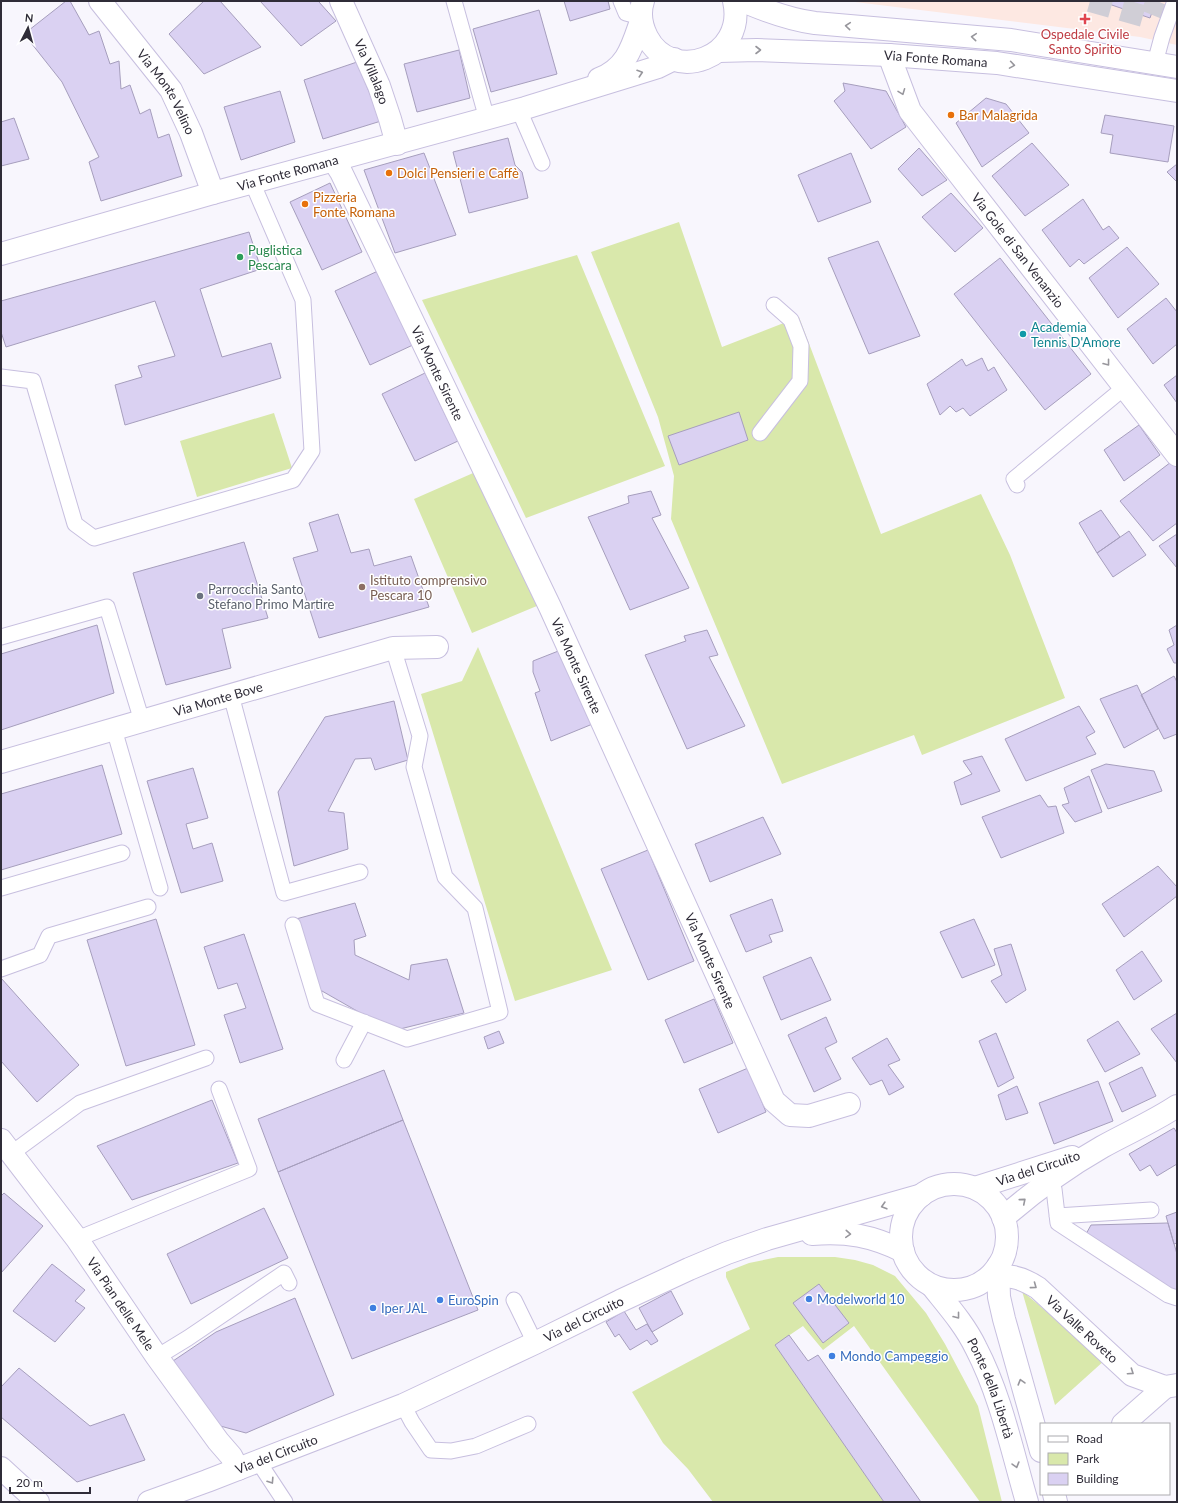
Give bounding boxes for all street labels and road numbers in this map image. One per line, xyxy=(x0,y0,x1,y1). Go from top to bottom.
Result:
street label: Via Villalago xyxy=(351,36,392,106)
street label: Via Monte Velino xyxy=(134,46,199,137)
street label: Via Fonte Romana xyxy=(884,47,988,70)
street label: Via Fonte Romana xyxy=(235,151,340,194)
street label: Via Gole di San Venanzio xyxy=(968,190,1068,311)
street label: Via Monte Sirente xyxy=(408,323,467,423)
street label: Via Monte Sirente xyxy=(548,615,605,716)
street label: Via Monte Bove xyxy=(172,678,264,719)
street label: Via Monte Sirente xyxy=(682,910,739,1011)
street label: Via del Circuito xyxy=(994,1147,1082,1189)
street label: Via Pian delle Mele xyxy=(84,1254,158,1353)
street label: Via del Circuito xyxy=(541,1292,626,1345)
street label: Via Valle Roveto xyxy=(1043,1292,1121,1366)
street label: Ponte della Libertà xyxy=(964,1335,1017,1440)
street label: Via del Circuito xyxy=(233,1431,320,1477)

